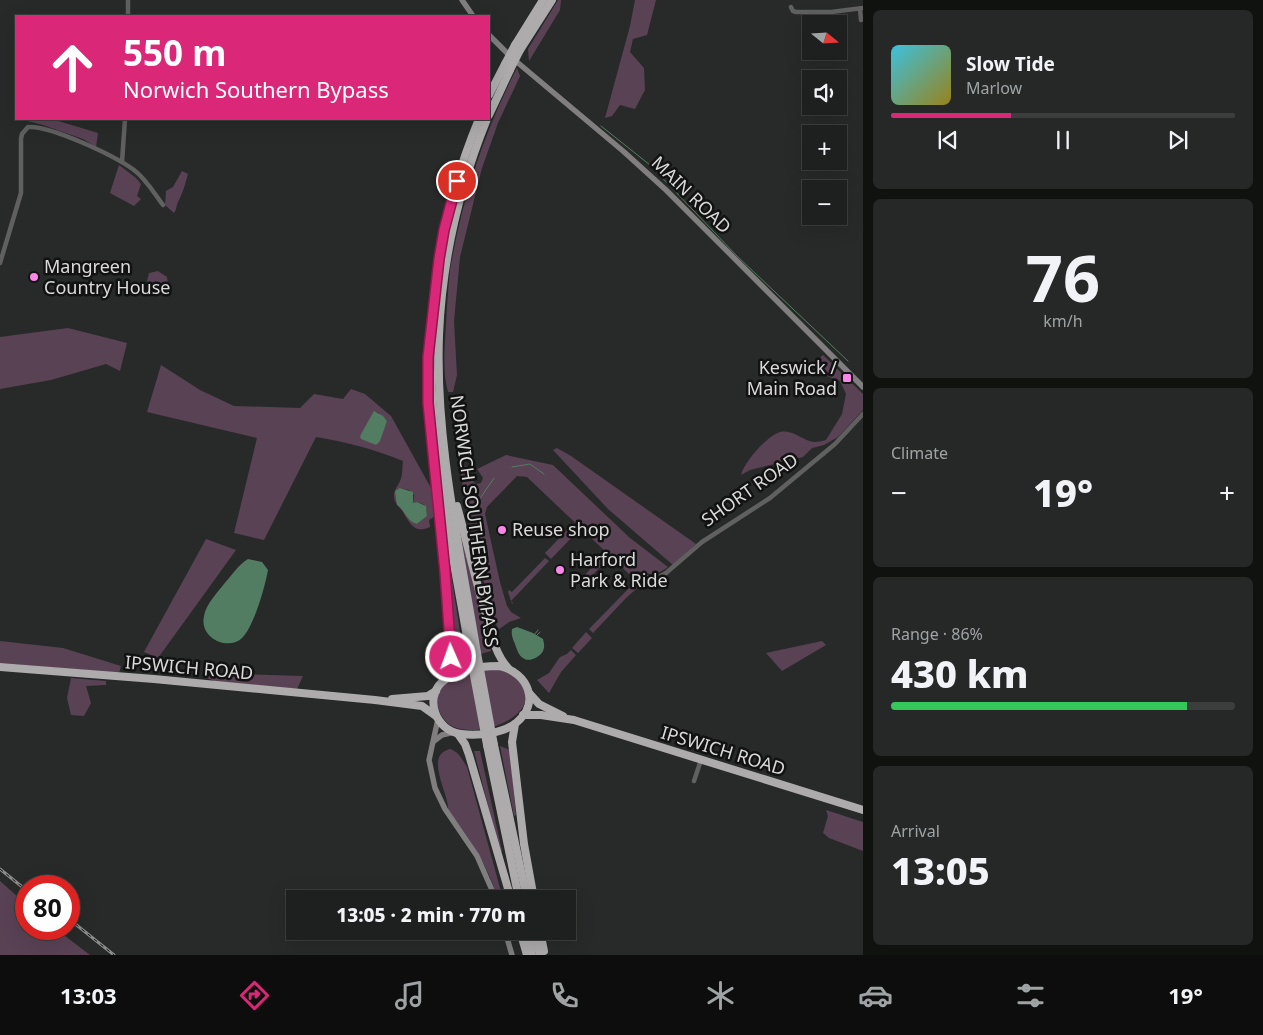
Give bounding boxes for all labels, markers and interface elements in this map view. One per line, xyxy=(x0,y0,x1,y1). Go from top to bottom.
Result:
north arrow xyxy=(802,15,848,60)
map controls xyxy=(802,15,847,225)
text: 550 m xyxy=(123,29,226,76)
icon: ahead xyxy=(40,35,105,100)
text: Slow Tide xyxy=(966,51,1055,77)
button: sound xyxy=(802,70,847,115)
text: Norwich Southern Bypass xyxy=(123,74,389,104)
text: Marlow xyxy=(966,77,1022,99)
button: + xyxy=(802,125,847,170)
icon: previous xyxy=(934,126,962,154)
icon: pause xyxy=(1049,126,1077,154)
icon: next xyxy=(1164,126,1192,154)
street label: MAIN ROAD xyxy=(647,150,737,238)
pin xyxy=(436,160,478,202)
icon: arrive xyxy=(443,167,471,195)
button: − xyxy=(802,180,847,225)
text: 76 xyxy=(1026,233,1100,321)
place label: Mangreen Country House xyxy=(44,254,170,299)
marker: Mangreen Country House xyxy=(28,271,40,283)
text: km/h xyxy=(1043,310,1083,332)
place label: Keswick / Main Road xyxy=(747,355,837,400)
marker: Keswick / Main Road xyxy=(841,372,853,384)
street label: NORWICH SOUTHERN BYPASS xyxy=(445,393,505,649)
text: Climate xyxy=(891,442,948,464)
street label: SHORT ROAD xyxy=(696,447,802,531)
text: 19° xyxy=(1033,466,1093,518)
text: − xyxy=(891,473,907,511)
text: + xyxy=(1219,473,1235,511)
place label: Reuse shop xyxy=(512,517,610,541)
marker: Reuse shop xyxy=(496,524,508,536)
place label: Harford Park & Ride xyxy=(570,547,668,592)
marker: Harford Park & Ride xyxy=(554,564,566,576)
text: Range · 86% xyxy=(891,623,983,645)
position arrow xyxy=(424,630,476,682)
text: 430 km xyxy=(891,647,1029,699)
street label: IPSWICH ROAD xyxy=(124,649,254,685)
street label: IPSWICH ROAD xyxy=(658,720,788,780)
text: Arrival xyxy=(891,820,940,842)
text: 13:05 xyxy=(891,844,990,896)
speed limit sign: 80 xyxy=(15,875,80,940)
text: 13:05 · 2 min · 770 m xyxy=(336,902,526,928)
icon: directions xyxy=(237,978,272,1013)
icon: music xyxy=(392,978,427,1013)
icon: phone xyxy=(547,978,582,1013)
icon: climate xyxy=(703,978,738,1013)
icon: car xyxy=(858,978,893,1013)
icon: filters xyxy=(1013,978,1048,1013)
text: 13:03 xyxy=(60,980,117,1010)
text: 19° xyxy=(1168,980,1203,1010)

